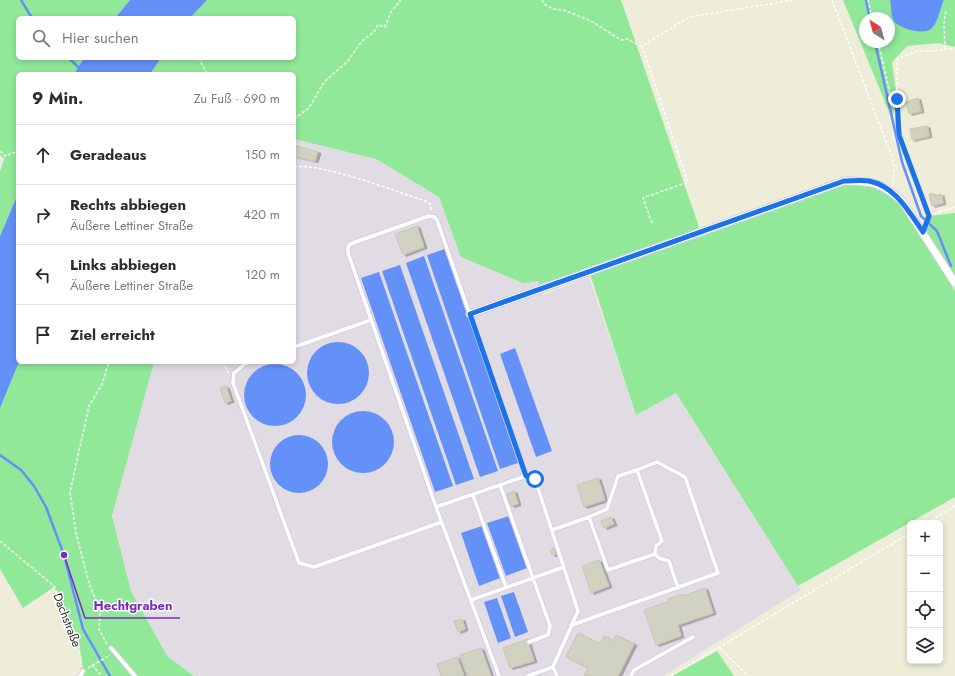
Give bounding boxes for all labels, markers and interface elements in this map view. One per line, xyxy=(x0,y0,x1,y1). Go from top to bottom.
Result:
north arrow xyxy=(859,12,895,48)
search box xyxy=(16,16,296,60)
icon: search xyxy=(30,27,52,49)
text: Hier suchen xyxy=(62,27,139,49)
text: 9 Min. xyxy=(32,86,84,110)
text: Zu Fuß · 690 m xyxy=(194,89,280,108)
route end xyxy=(888,90,906,108)
icon: ahead xyxy=(32,144,54,166)
text: Geradeaus xyxy=(70,144,146,166)
text: 150 m xyxy=(245,145,280,164)
text: Rechts abbiegen xyxy=(70,194,186,216)
icon: right xyxy=(32,204,54,226)
text: 420 m xyxy=(243,205,280,224)
text: Äußere Lettiner Straße xyxy=(70,216,193,235)
text: Links abbiegen xyxy=(70,254,176,276)
icon: left xyxy=(32,264,54,286)
text: 120 m xyxy=(245,265,280,284)
text: Äußere Lettiner Straße xyxy=(70,276,193,295)
icon: arrive xyxy=(32,324,54,346)
text: Ziel erreicht xyxy=(70,324,155,346)
route start xyxy=(526,470,544,488)
map controls xyxy=(907,520,943,664)
button: + xyxy=(907,520,943,556)
button: − xyxy=(907,556,943,592)
street label: Dachstraße xyxy=(48,590,86,650)
button: locate xyxy=(907,592,943,628)
callout: Hechtgraben xyxy=(85,593,180,618)
text: Hechtgraben xyxy=(94,596,172,615)
button: layers xyxy=(907,628,943,664)

